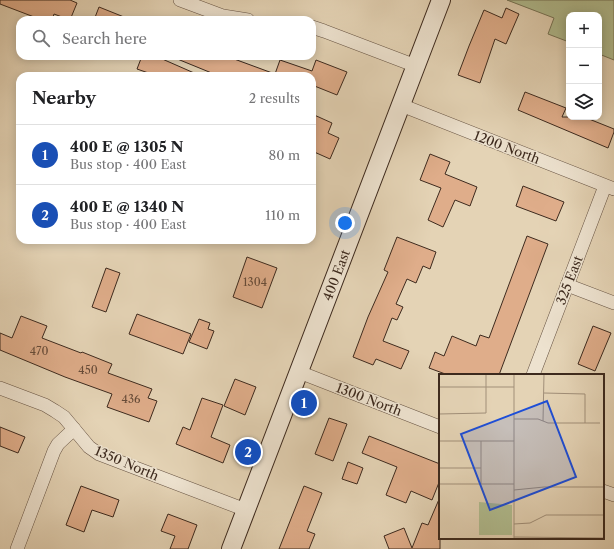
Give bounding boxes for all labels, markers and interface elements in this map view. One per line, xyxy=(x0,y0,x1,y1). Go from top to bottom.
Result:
map controls xyxy=(566,12,602,120)
button: + xyxy=(566,12,602,48)
search box xyxy=(16,16,316,60)
icon: search xyxy=(30,27,52,49)
text: Search here xyxy=(62,29,147,48)
button: − xyxy=(566,48,602,84)
button: layers xyxy=(566,84,602,120)
text: Nearby xyxy=(32,88,96,108)
text: 2 results xyxy=(249,90,300,106)
street label: 1200 North xyxy=(472,127,542,167)
text: 400 E @ 1305 N xyxy=(70,137,184,156)
text: 1 xyxy=(42,147,48,163)
text: 80 m xyxy=(268,147,300,163)
text: Bus stop · 400 East xyxy=(70,156,186,172)
text: 400 E @ 1340 N xyxy=(70,197,184,216)
text: 2 xyxy=(41,207,49,223)
text: 110 m xyxy=(265,207,300,223)
your location xyxy=(335,213,355,233)
text: Bus stop · 400 East xyxy=(70,216,186,232)
street label: 400 East xyxy=(319,247,353,303)
street label: 325 East xyxy=(552,253,586,307)
house number: 1304 xyxy=(243,275,267,289)
house number: 470 xyxy=(30,344,48,358)
house number: 450 xyxy=(78,363,98,377)
inset map xyxy=(439,374,604,539)
street label: 1300 North xyxy=(334,379,404,419)
pin: 1 xyxy=(291,388,317,418)
house number: 436 xyxy=(122,392,141,406)
pin: 2 xyxy=(235,437,261,467)
street label: 1350 North xyxy=(93,442,161,484)

